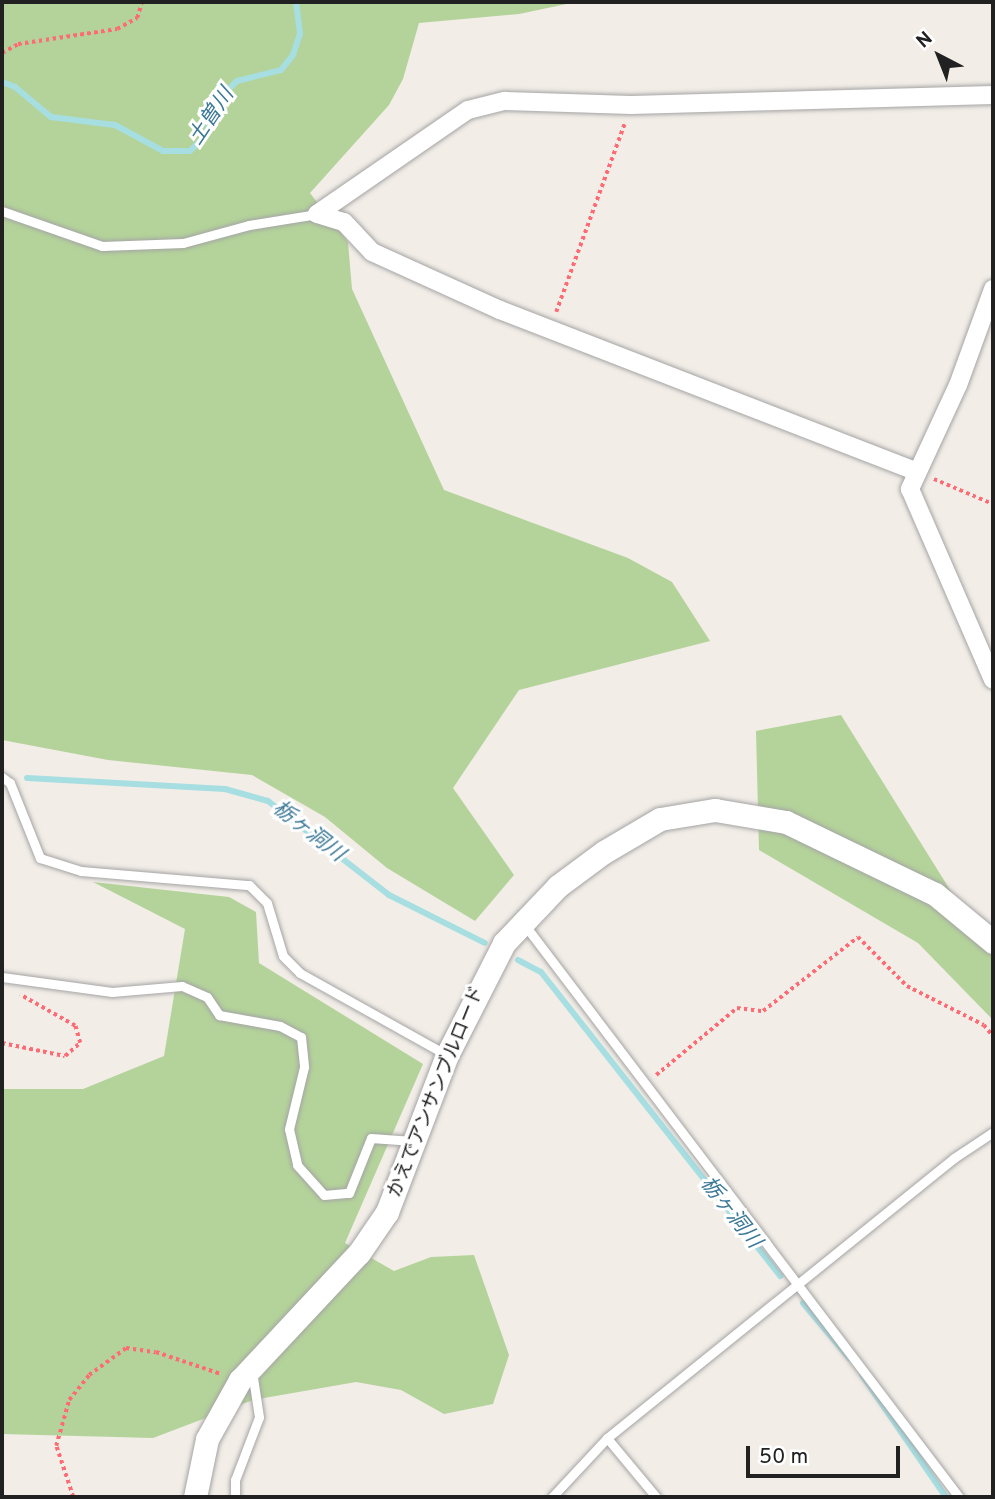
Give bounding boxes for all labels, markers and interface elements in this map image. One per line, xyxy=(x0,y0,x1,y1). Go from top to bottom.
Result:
north arrow xyxy=(904,21,974,91)
text: N xyxy=(912,27,938,54)
water label: 土曽川 xyxy=(184,84,240,150)
water label: 栃ヶ洞川 xyxy=(267,796,349,868)
street label: かえでアンサンブルロード xyxy=(384,982,490,1202)
water label: 栃ヶ洞川 xyxy=(694,1172,766,1254)
scale bar xyxy=(750,1432,904,1476)
text: 50 m xyxy=(759,1444,808,1471)

